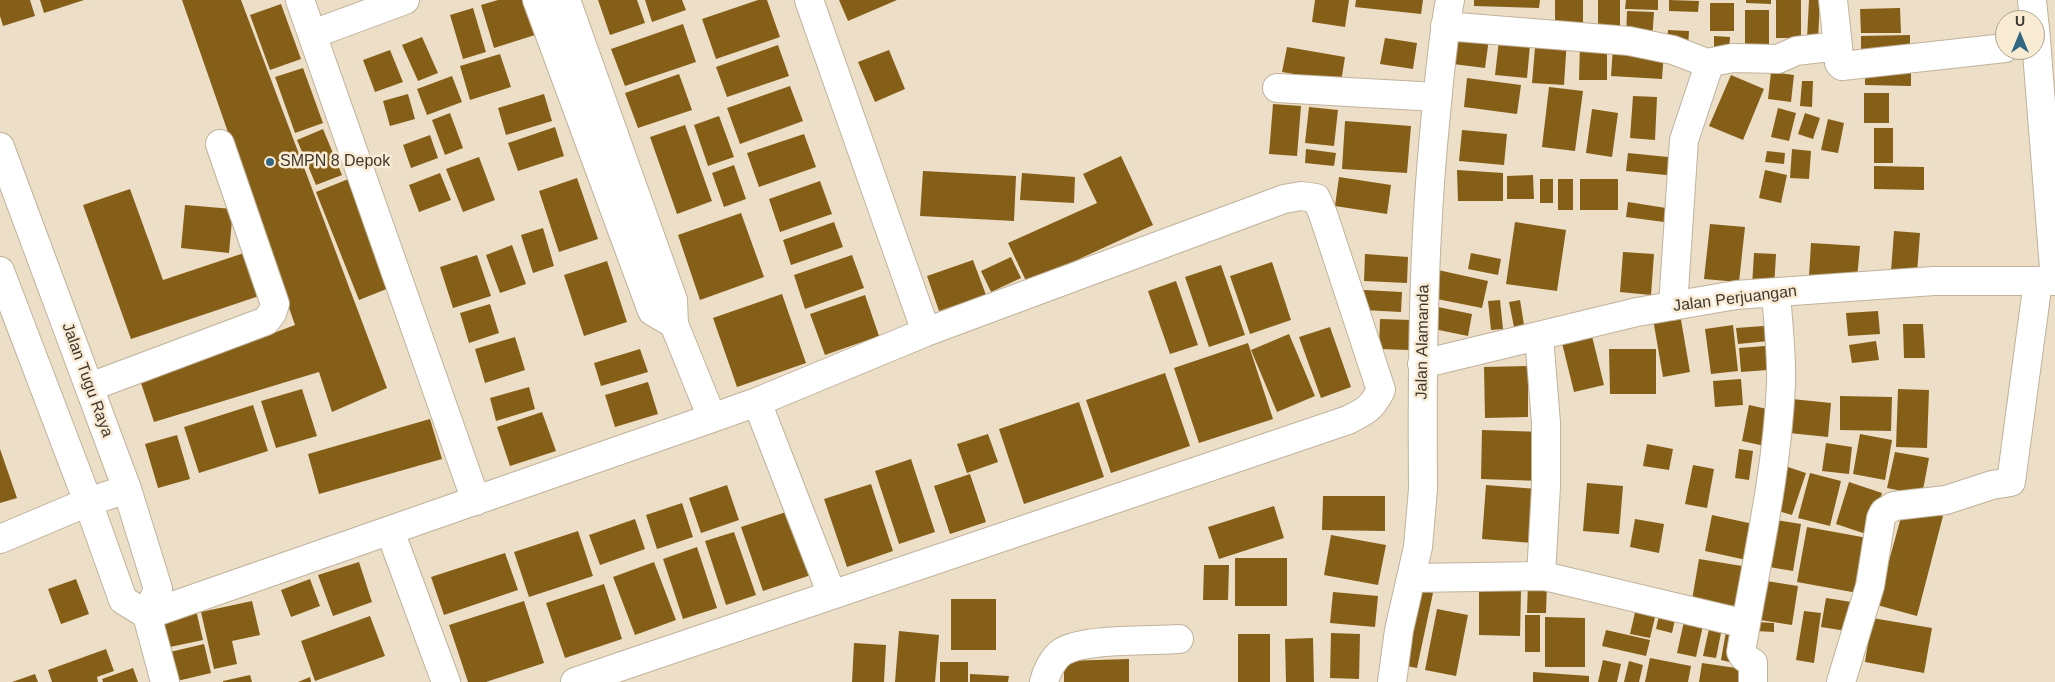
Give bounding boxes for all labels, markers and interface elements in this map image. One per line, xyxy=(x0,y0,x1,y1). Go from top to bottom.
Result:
north arrow xyxy=(1995,10,2045,60)
text: U xyxy=(2015,13,2025,29)
place label: SMPN 8 Depok xyxy=(280,152,390,172)
marker: SMPN 8 Depok xyxy=(264,156,276,168)
street label: Jalan Perjuangan xyxy=(1672,282,1798,316)
street label: Jalan Alamanda xyxy=(1412,284,1434,400)
street label: Jalan Tugu Raya xyxy=(57,320,117,440)

